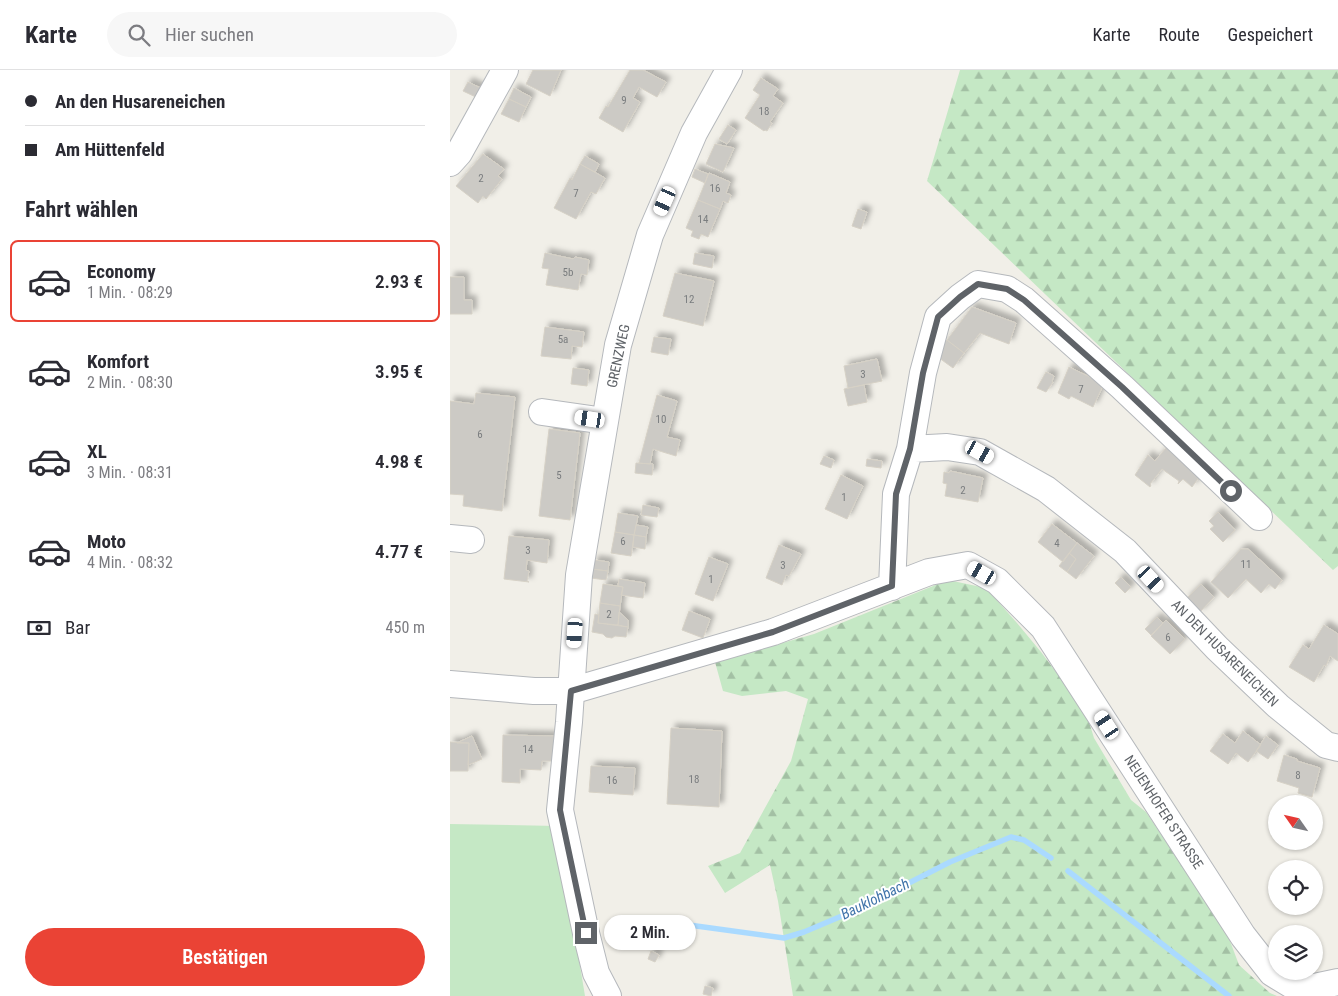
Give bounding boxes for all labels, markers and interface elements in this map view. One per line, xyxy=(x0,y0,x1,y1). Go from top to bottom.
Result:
search box xyxy=(107,12,457,57)
text: Karte xyxy=(25,21,77,49)
icon: search xyxy=(125,21,153,49)
text: Hier suchen xyxy=(165,23,254,46)
text: Karte xyxy=(1092,24,1131,45)
text: Route xyxy=(1159,24,1200,45)
text: Gespeichert xyxy=(1228,24,1313,45)
text: An den Husareneichen xyxy=(55,90,225,113)
house number: 9 xyxy=(621,94,627,107)
house number: 18 xyxy=(759,105,769,118)
text: Am Hüttenfeld xyxy=(55,138,165,161)
house number: 2 xyxy=(478,172,484,185)
house number: 16 xyxy=(710,182,720,195)
car xyxy=(652,184,677,218)
house number: 7 xyxy=(573,187,579,200)
text: Fahrt wählen xyxy=(25,197,138,222)
house number: 14 xyxy=(698,213,709,226)
icon: car xyxy=(27,259,72,304)
text: Economy xyxy=(87,260,156,283)
house number: 5b xyxy=(563,266,573,279)
text: 2.93 € xyxy=(375,270,423,293)
text: 1 Min. · 08:29 xyxy=(87,283,173,302)
house number: 12 xyxy=(684,293,694,306)
street label: GRENZWEG xyxy=(603,323,633,389)
house number: 5a xyxy=(558,333,568,346)
icon: car xyxy=(27,349,72,394)
text: Komfort xyxy=(87,350,149,373)
text: 3.95 € xyxy=(375,360,423,383)
house number: 3 xyxy=(860,368,866,381)
text: 2 Min. · 08:30 xyxy=(87,373,173,392)
house number: 7 xyxy=(1078,383,1084,396)
car xyxy=(574,409,605,429)
house number: 10 xyxy=(656,413,666,426)
house number: 6 xyxy=(477,428,483,441)
car xyxy=(963,438,996,466)
icon: car xyxy=(27,439,72,484)
text: XL xyxy=(87,440,107,463)
text: 4.98 € xyxy=(375,450,423,473)
text: 3 Min. · 08:31 xyxy=(87,463,173,482)
house number: 5 xyxy=(556,469,562,482)
route start xyxy=(1220,480,1242,502)
house number: 2 xyxy=(960,484,966,497)
house number: 1 xyxy=(841,491,847,504)
icon: car xyxy=(27,529,72,574)
text: Moto xyxy=(87,530,126,553)
house number: 6 xyxy=(620,535,626,548)
house number: 4 xyxy=(1054,537,1060,550)
text: 4.77 € xyxy=(375,540,423,563)
house number: 3 xyxy=(525,544,531,557)
text: 4 Min. · 08:32 xyxy=(87,553,173,572)
house number: 11 xyxy=(1241,558,1251,571)
house number: 3 xyxy=(780,559,786,572)
car xyxy=(965,559,998,587)
car xyxy=(1135,563,1166,595)
house number: 1 xyxy=(708,573,714,586)
street label: AN DEN HUSARENEICHEN xyxy=(1168,596,1282,710)
house number: 2 xyxy=(606,608,612,621)
icon: cash xyxy=(25,614,53,642)
text: Bar xyxy=(65,616,90,639)
text: 450 m xyxy=(386,618,425,637)
car xyxy=(566,618,583,648)
house number: 6 xyxy=(1165,631,1171,644)
car xyxy=(1092,708,1121,742)
house number: 14 xyxy=(523,743,534,756)
street label: NEUENHOFER STRASSE xyxy=(1121,752,1207,872)
house number: 8 xyxy=(1295,769,1301,782)
house number: 18 xyxy=(689,773,699,786)
house number: 16 xyxy=(607,774,617,787)
north arrow xyxy=(1268,795,1322,850)
map controls xyxy=(1268,795,1323,980)
button: locate xyxy=(1268,860,1323,915)
water label: Bauklohbach xyxy=(838,875,912,923)
callout: 2 Min. xyxy=(604,916,696,950)
route end xyxy=(575,922,597,944)
text: 2 Min. xyxy=(630,923,670,942)
button: layers xyxy=(1268,925,1323,980)
button: Bestätigen xyxy=(25,928,425,986)

